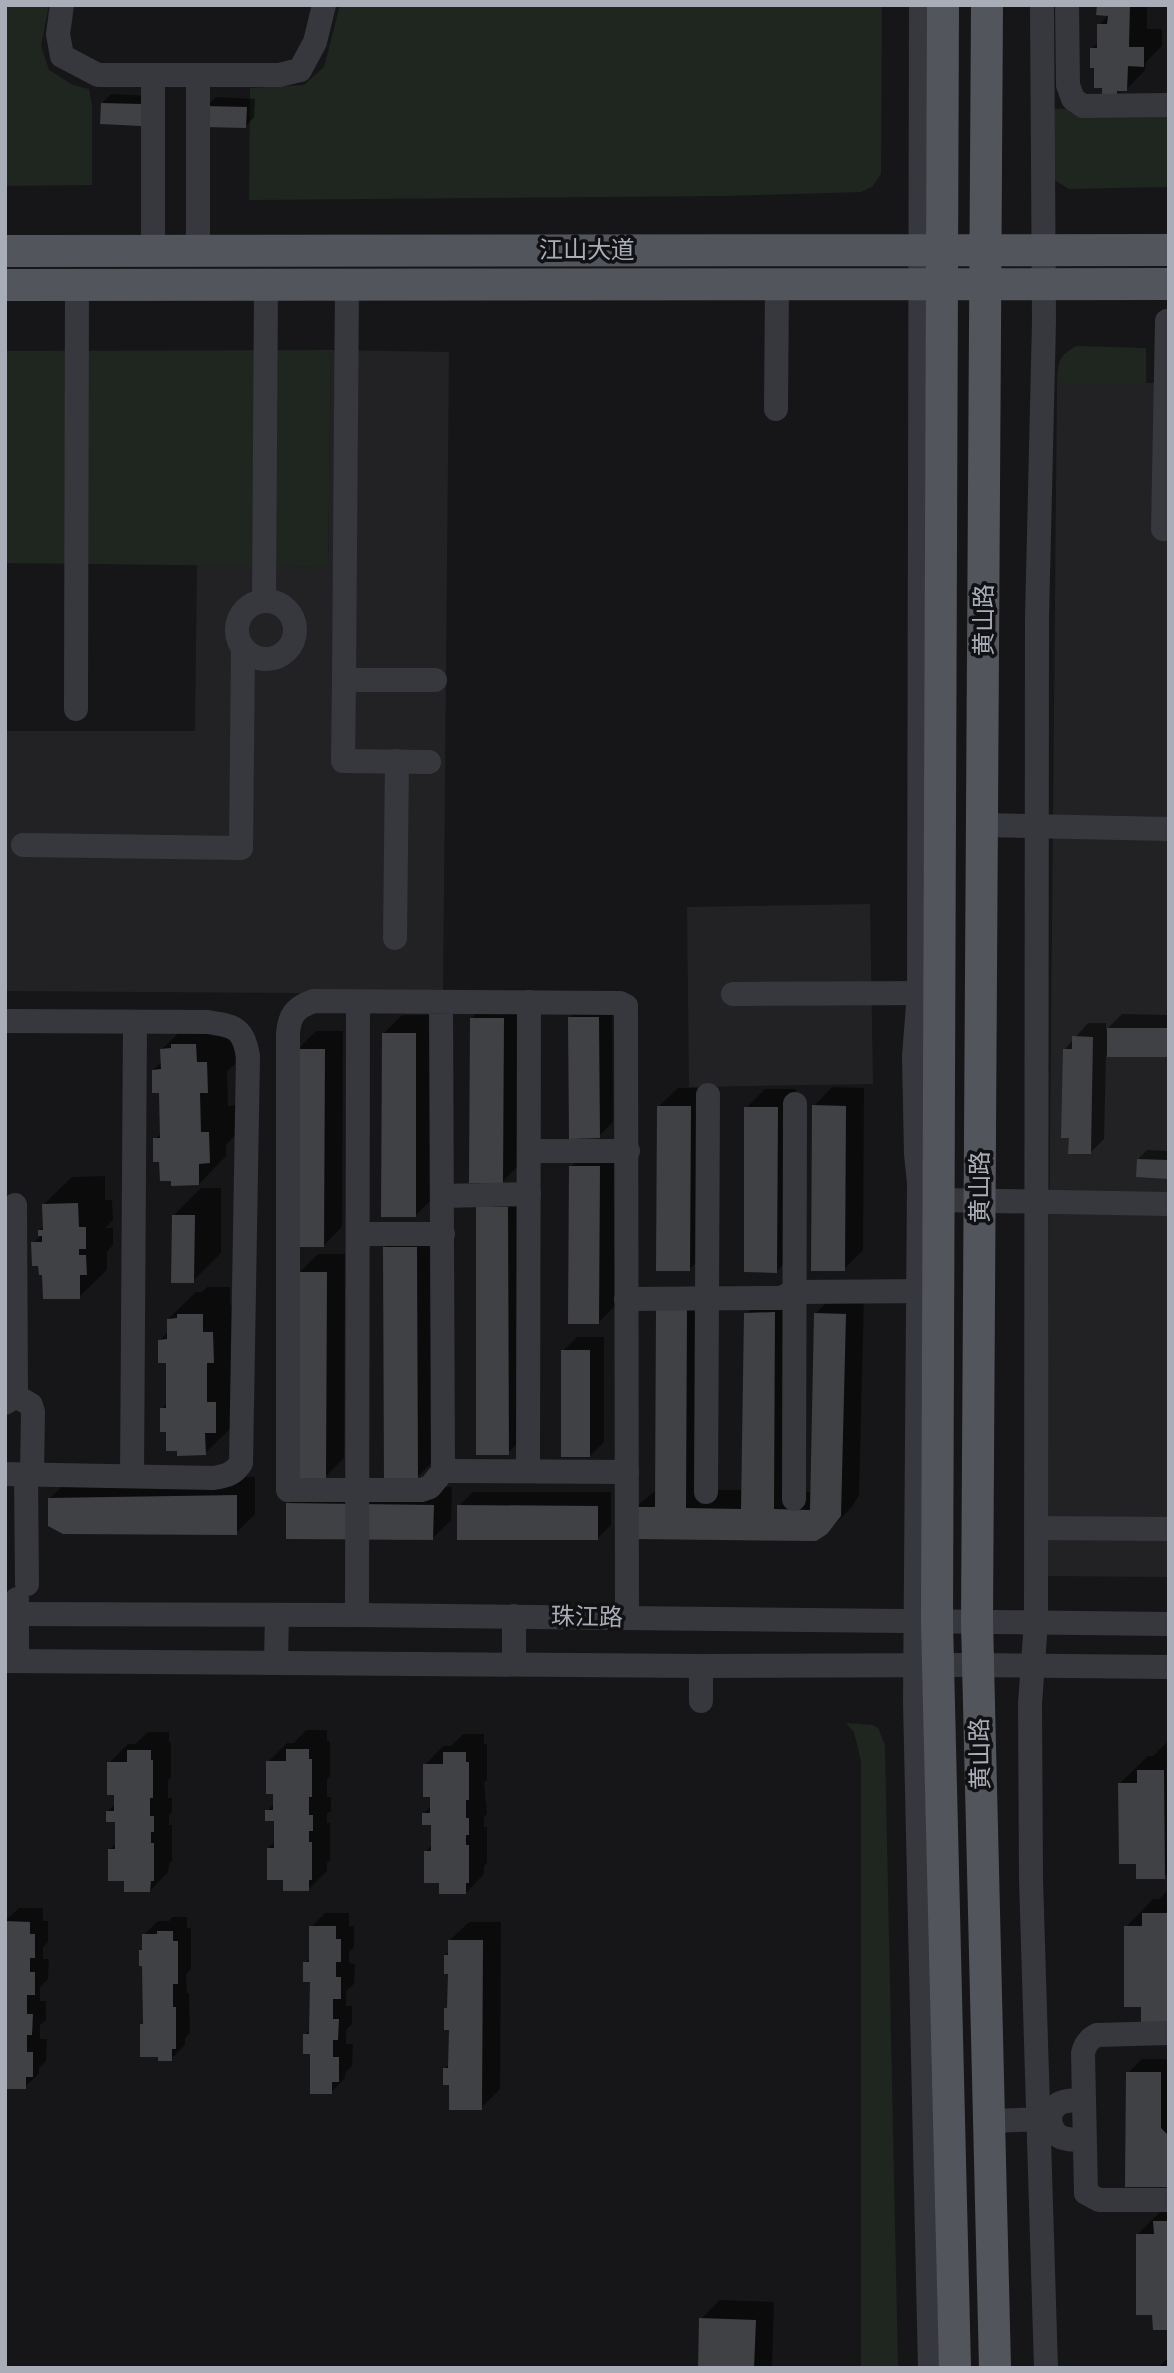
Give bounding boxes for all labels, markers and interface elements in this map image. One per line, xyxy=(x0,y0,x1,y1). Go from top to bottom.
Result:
street label: 江山大道 xyxy=(539,232,635,267)
street label: 黄山路 xyxy=(966,584,1001,656)
street label: 黄山路 xyxy=(962,1151,997,1223)
street label: 珠江路 xyxy=(551,1598,623,1635)
street label: 黄山路 xyxy=(961,1718,998,1790)

